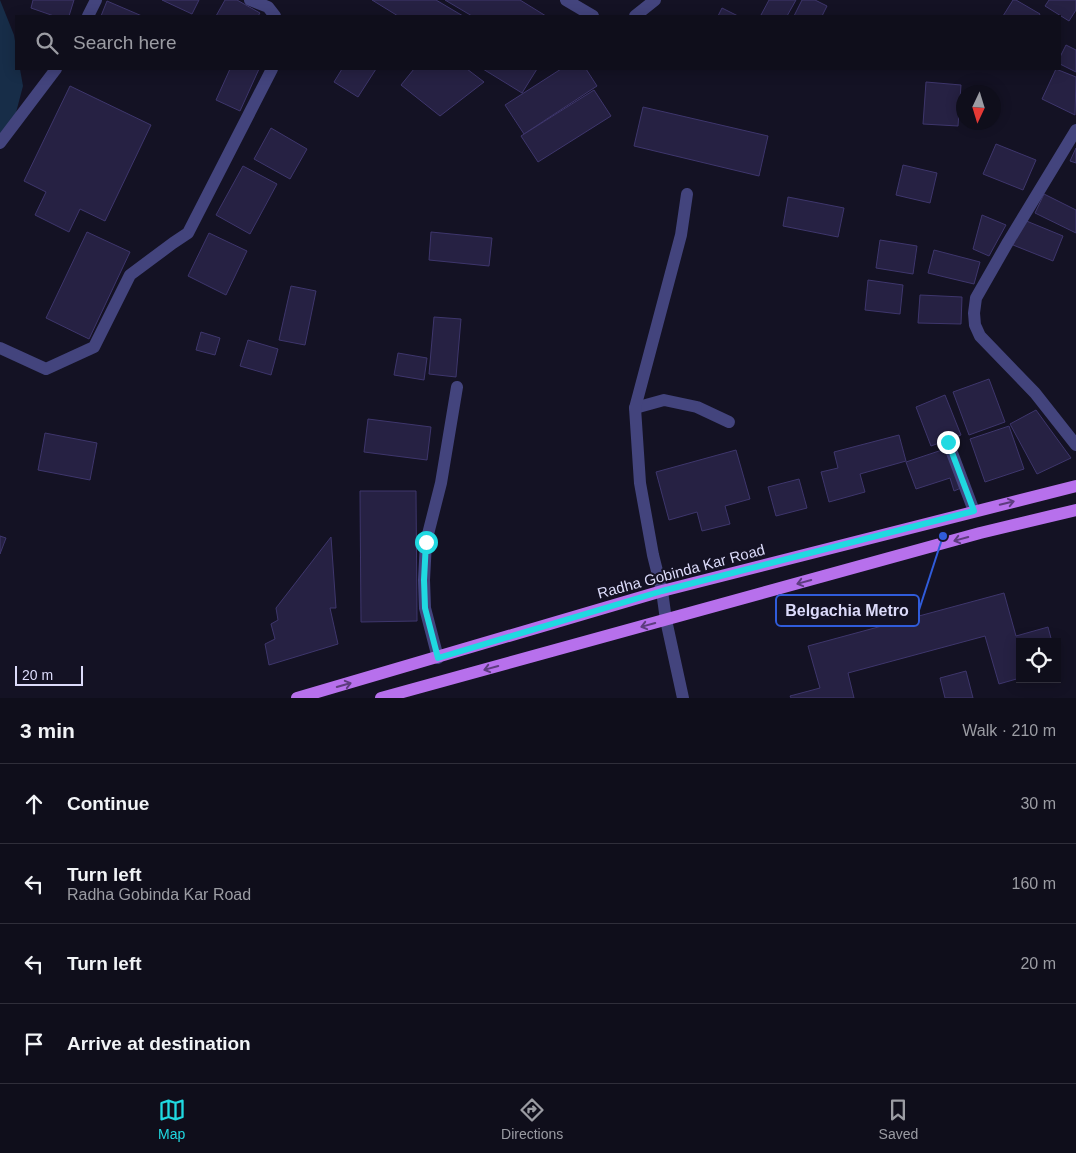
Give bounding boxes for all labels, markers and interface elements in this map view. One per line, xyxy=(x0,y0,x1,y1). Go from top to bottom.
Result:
search box xyxy=(15,15,1061,70)
icon: search xyxy=(33,29,61,57)
text: Search here xyxy=(73,32,177,53)
north arrow xyxy=(956,85,1001,130)
route end xyxy=(937,431,960,454)
one-way arrow xyxy=(999,498,1015,507)
route start xyxy=(415,531,438,554)
one-way arrow xyxy=(953,534,969,544)
street label: Radha Gobinda Kar Road xyxy=(595,540,767,602)
one-way arrow xyxy=(796,577,812,587)
callout: Belgachia Metro xyxy=(776,595,919,626)
text: Belgachia Metro xyxy=(785,602,909,619)
one-way arrow xyxy=(640,621,656,631)
map controls xyxy=(1016,638,1061,683)
button: locate xyxy=(1016,638,1061,683)
scale bar xyxy=(15,663,82,686)
one-way arrow xyxy=(483,664,499,673)
text: 20 m xyxy=(22,667,53,683)
one-way arrow xyxy=(336,679,352,689)
text: 3 min xyxy=(20,719,75,742)
text: Walk · 210 m xyxy=(962,722,1056,739)
icon: ahead xyxy=(20,790,48,818)
text: Continue xyxy=(67,793,149,814)
text: 30 m xyxy=(1020,795,1056,812)
text: Turn left xyxy=(67,864,142,885)
icon: left xyxy=(20,870,48,898)
text: 160 m xyxy=(1012,875,1056,892)
text: Radha Gobinda Kar Road xyxy=(67,886,251,903)
icon: left xyxy=(20,950,48,978)
text: Turn left xyxy=(67,953,142,974)
text: 20 m xyxy=(1020,955,1056,972)
icon: arrive xyxy=(20,1030,48,1058)
text: Arrive at destination xyxy=(67,1033,251,1054)
tab: Map xyxy=(158,1096,186,1142)
tab: Directions xyxy=(501,1096,563,1142)
tab: Saved xyxy=(879,1096,918,1142)

